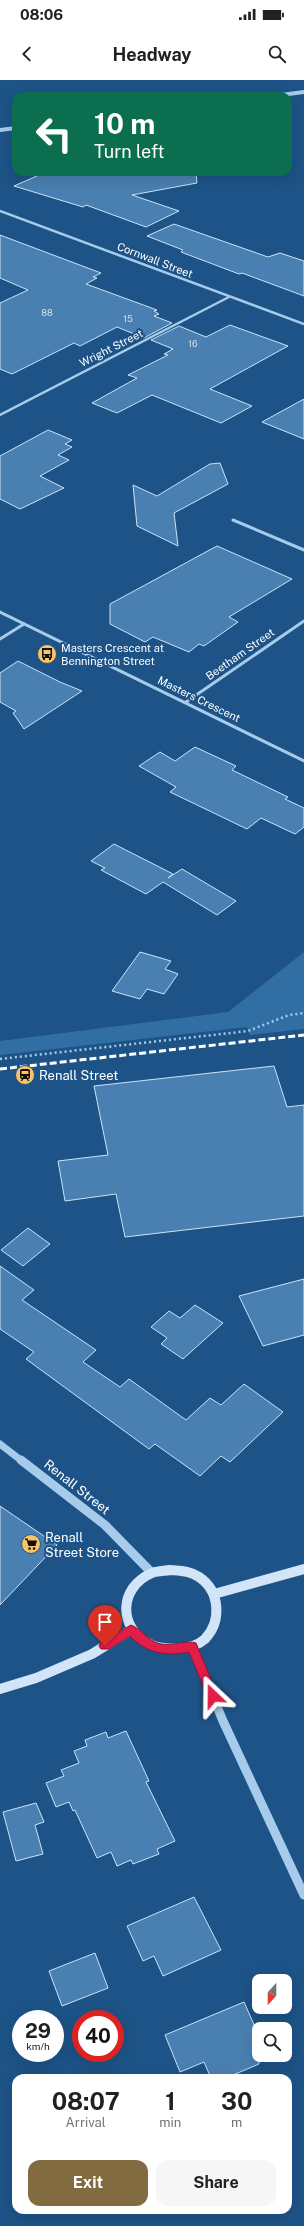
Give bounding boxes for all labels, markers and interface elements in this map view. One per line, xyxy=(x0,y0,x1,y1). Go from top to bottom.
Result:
text: 08:06 xyxy=(20,6,63,23)
icon: back xyxy=(16,43,38,65)
icon: search xyxy=(266,43,288,65)
text: Headway xyxy=(113,44,191,65)
text: 10 m xyxy=(94,107,155,140)
icon: left xyxy=(28,108,80,160)
text: Turn left xyxy=(94,141,164,162)
street label: Cornwall Street xyxy=(115,240,195,280)
house number: 88 xyxy=(41,307,53,318)
house number: 15 xyxy=(123,313,133,324)
street label: Wright Street xyxy=(77,327,145,369)
house number: 16 xyxy=(188,338,198,349)
street label: Beetham Street xyxy=(204,626,276,682)
place label: Masters Crescent at Bennington Street xyxy=(61,642,164,667)
bus stop icon: Masters Crescent at Bennington Street xyxy=(36,643,58,665)
street label: Masters Crescent xyxy=(156,674,242,724)
station icon: Renall Street xyxy=(14,1064,36,1086)
place label: Renall Street xyxy=(39,1068,118,1083)
street label: Renall Street xyxy=(41,1457,113,1517)
place label: Renall Street Store xyxy=(45,1530,119,1560)
supermarket icon: Renall Street Store xyxy=(20,1533,42,1555)
pin xyxy=(88,1605,122,1646)
icon: arrive xyxy=(94,1611,116,1633)
position arrow xyxy=(192,1675,234,1717)
north arrow xyxy=(252,1974,292,2014)
map controls xyxy=(252,1974,292,2062)
speed limit sign: 40 xyxy=(72,2010,124,2062)
text: 29 xyxy=(25,2019,51,2043)
button: search xyxy=(252,2022,292,2062)
text: km/h xyxy=(26,2040,50,2052)
text: 08:07 xyxy=(52,2087,120,2115)
text: 1 xyxy=(165,2087,175,2115)
text: 30 xyxy=(221,2087,252,2115)
text: Arrival xyxy=(66,2115,106,2130)
text: min xyxy=(159,2115,181,2130)
text: m xyxy=(231,2115,242,2130)
button: Exit xyxy=(28,2160,148,2206)
button: Share xyxy=(156,2160,276,2206)

